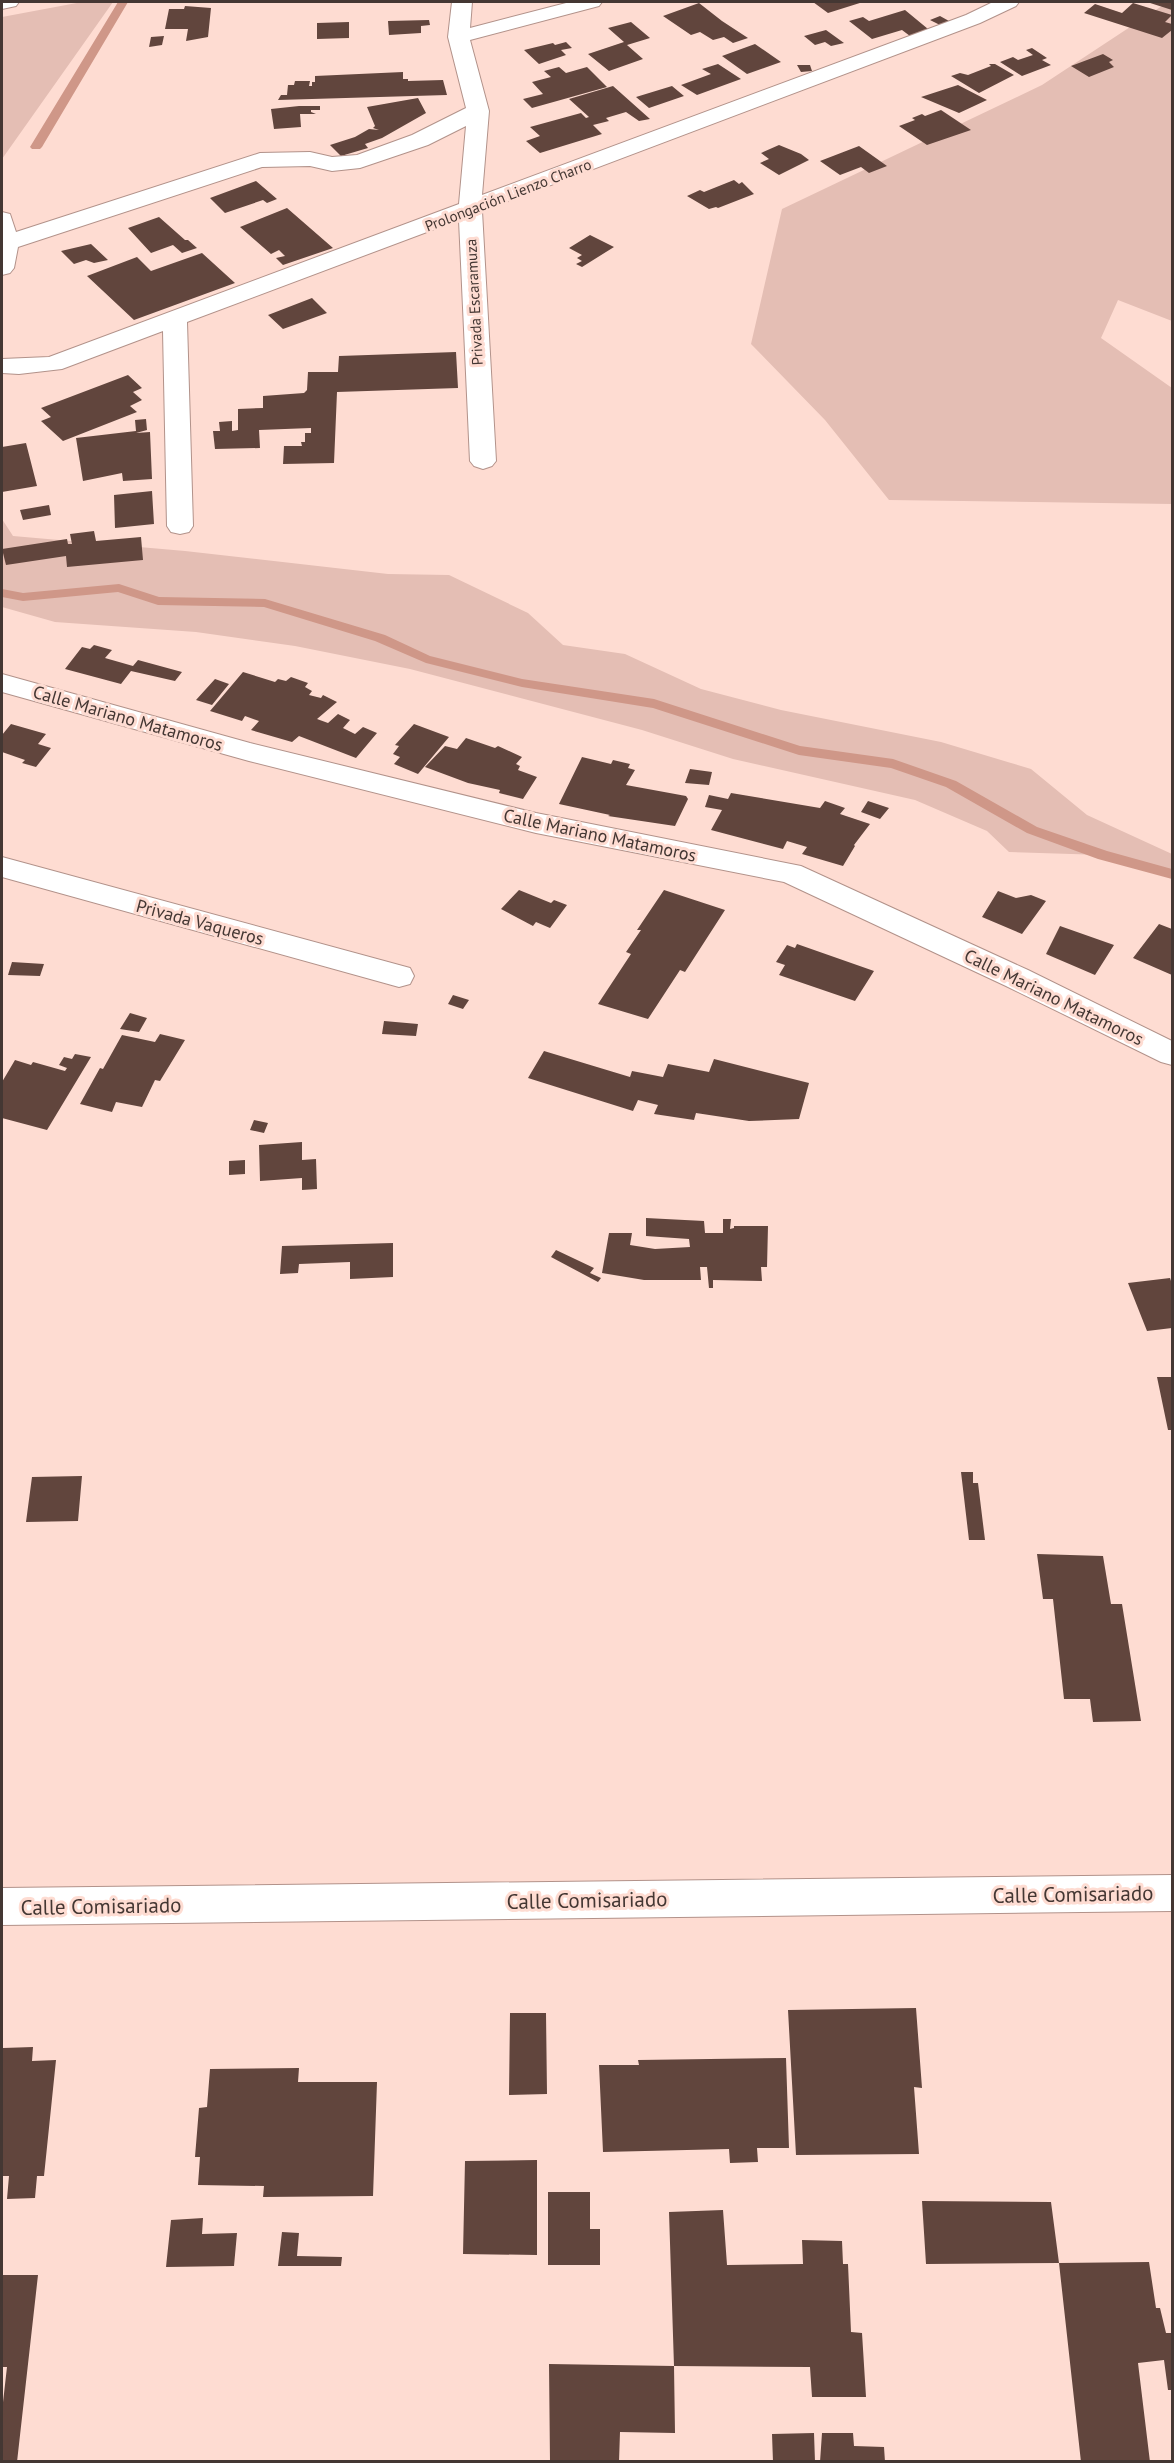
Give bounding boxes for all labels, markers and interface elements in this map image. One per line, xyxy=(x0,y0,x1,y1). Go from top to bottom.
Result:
street label: Prolongación Lienzo Charro xyxy=(422,154,594,236)
street label: Privada Escaramuza xyxy=(461,238,487,366)
street label: Calle Mariano Matamoros xyxy=(30,680,226,756)
street label: Calle Mariano Matamoros xyxy=(501,803,699,867)
street label: Privada Vaqueros xyxy=(134,894,266,950)
street label: Calle Mariano Matamoros xyxy=(961,944,1147,1050)
street label: Calle Comisariado xyxy=(992,1879,1154,1909)
street label: Calle Comisariado xyxy=(506,1885,668,1915)
street label: Calle Comisariado xyxy=(20,1891,182,1921)

